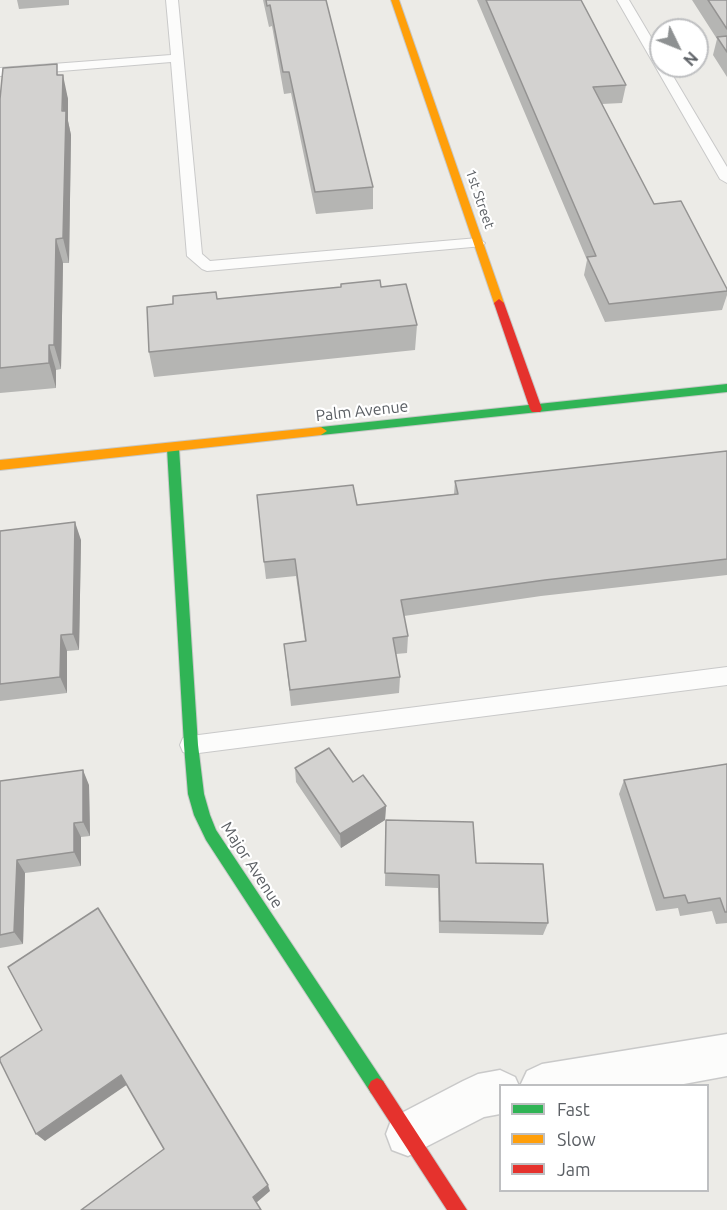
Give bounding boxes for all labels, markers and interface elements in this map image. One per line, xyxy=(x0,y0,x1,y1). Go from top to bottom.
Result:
north arrow xyxy=(649,18,709,78)
text: N xyxy=(680,48,701,69)
street label: 1st Street xyxy=(462,167,498,231)
street label: Palm Avenue xyxy=(315,397,409,425)
street label: Major Avenue xyxy=(217,818,287,912)
legend xyxy=(499,1084,709,1192)
text: Fast xyxy=(557,1099,590,1119)
text: Slow xyxy=(557,1129,596,1149)
text: Jam xyxy=(557,1159,591,1179)

